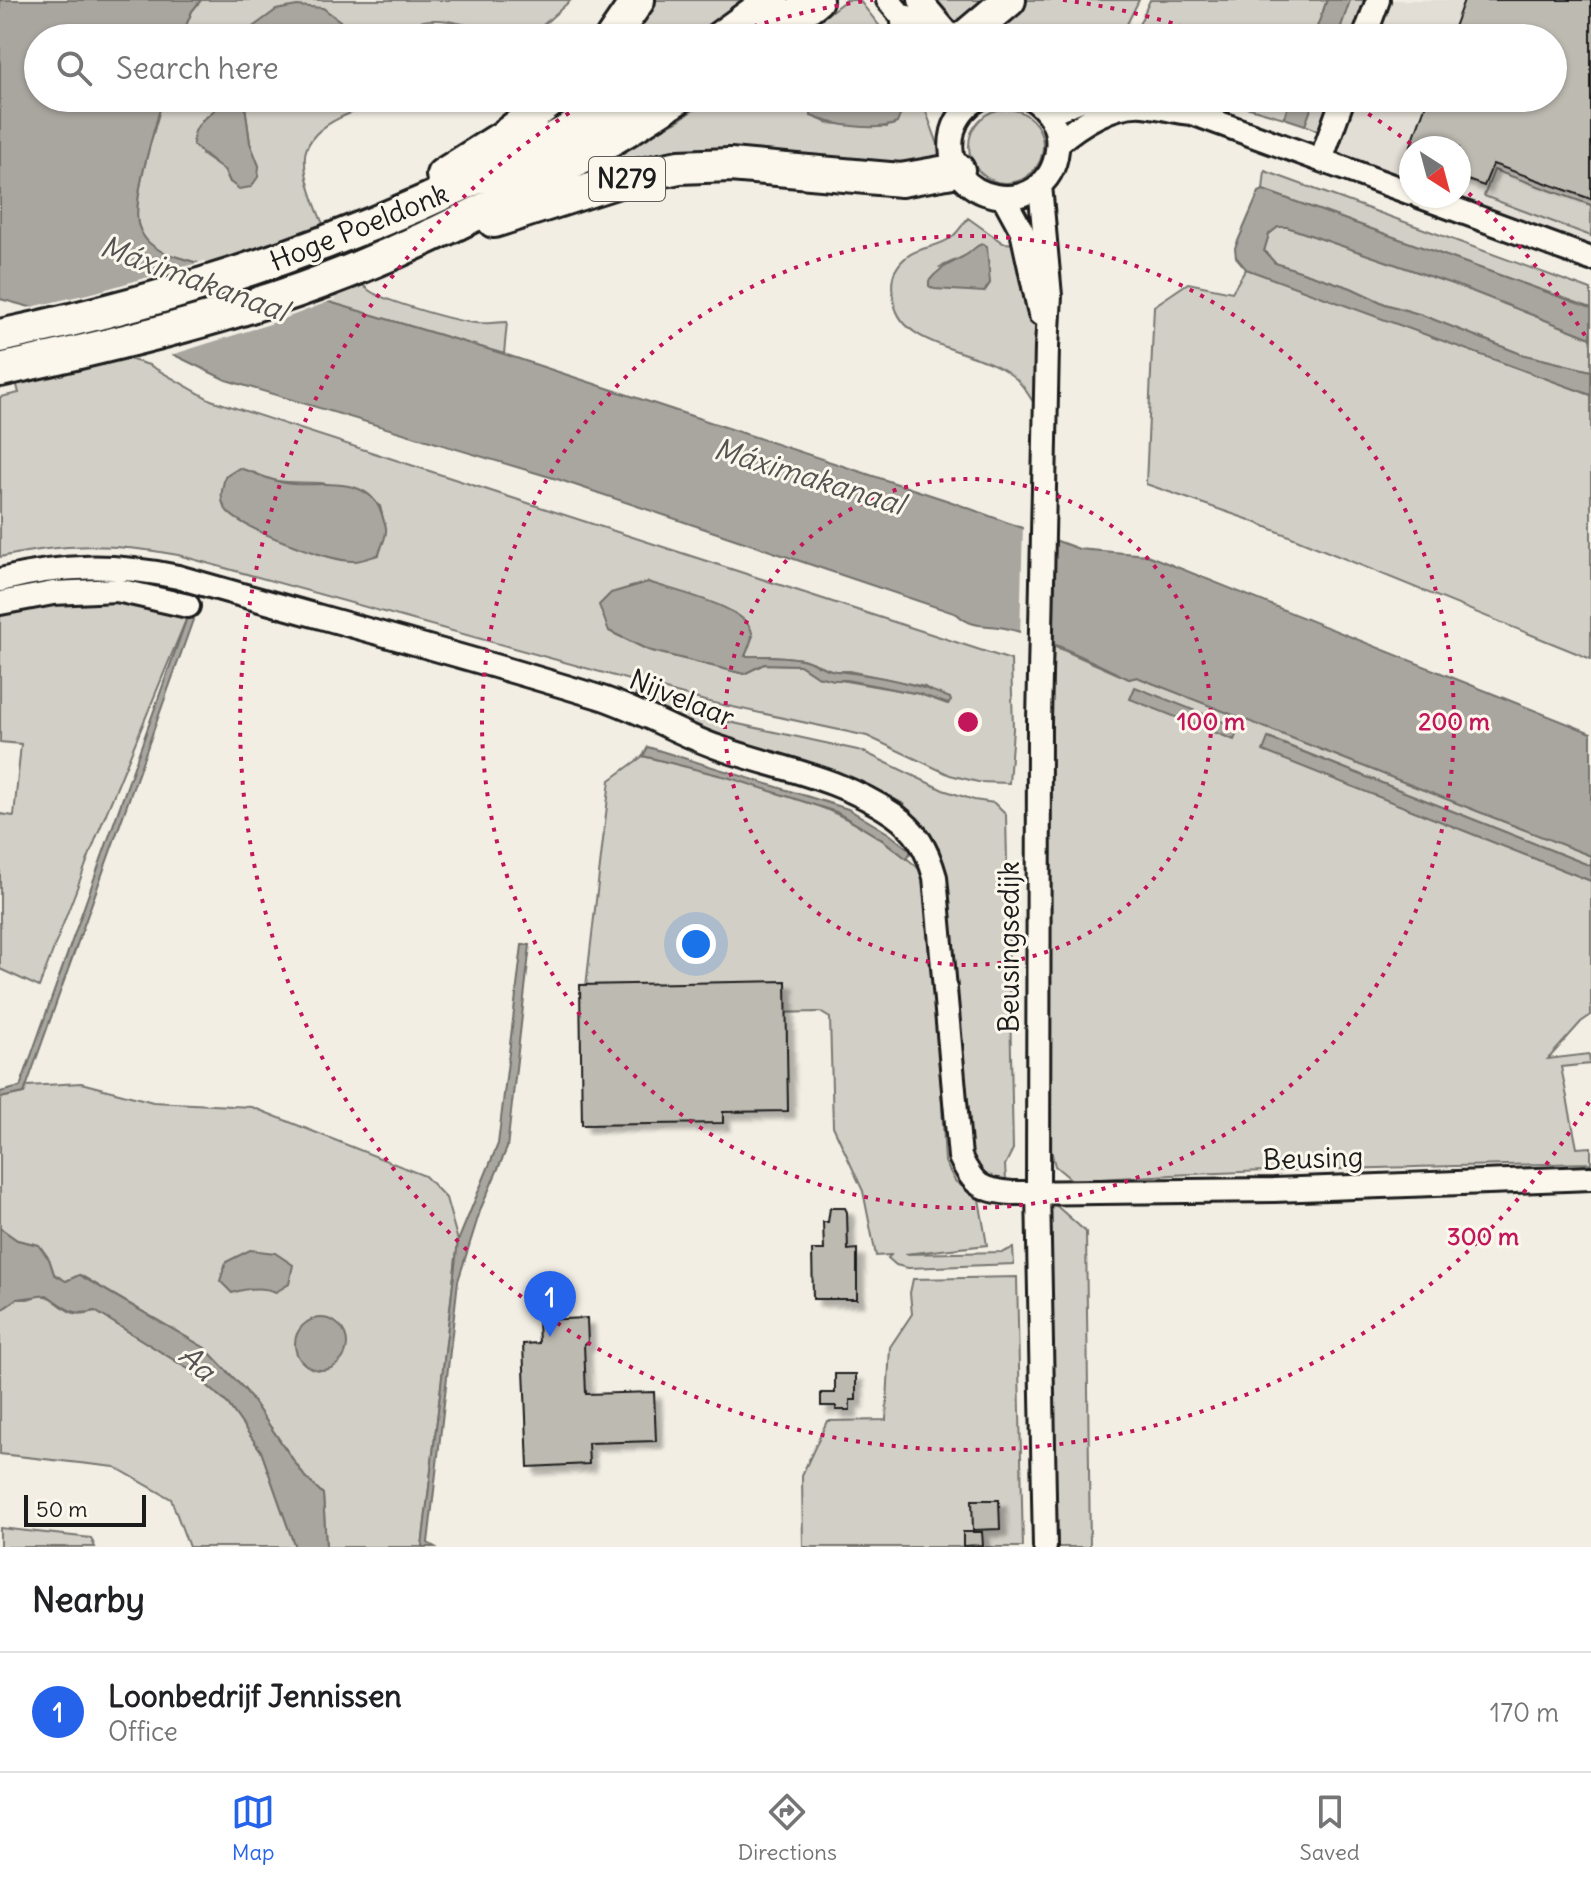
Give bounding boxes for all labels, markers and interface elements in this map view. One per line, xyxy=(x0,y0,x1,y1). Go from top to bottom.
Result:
search box xyxy=(24,24,1567,112)
icon: search xyxy=(52,46,96,90)
text: Search here xyxy=(116,49,279,87)
north arrow xyxy=(1399,136,1471,208)
road number: N279 xyxy=(589,157,665,201)
street label: Hoge Poeldonk xyxy=(265,175,453,279)
water label: Máximakanaal xyxy=(95,227,297,331)
water label: Máximakanaal xyxy=(710,429,913,524)
street label: Nijvelaar xyxy=(624,661,740,735)
text: 100 m xyxy=(1177,706,1245,736)
text: 200 m xyxy=(1418,706,1490,736)
centre of rings xyxy=(954,708,982,736)
street label: Beusingsedijk xyxy=(991,861,1027,1033)
your location xyxy=(676,924,716,964)
street label: Beusing xyxy=(1262,1138,1364,1178)
text: 300 m xyxy=(1447,1221,1519,1251)
pin: 1 xyxy=(524,1271,576,1337)
water label: Aa xyxy=(171,1336,225,1390)
scale bar xyxy=(24,1491,146,1527)
text: 50 m xyxy=(36,1495,88,1523)
text: Nearby xyxy=(32,1578,145,1621)
text: Loonbedrijf Jennissen xyxy=(108,1677,402,1715)
text: 1 xyxy=(53,1696,63,1729)
text: 170 m xyxy=(1490,1696,1559,1729)
text: Office xyxy=(108,1715,178,1748)
tab: Map xyxy=(231,1790,275,1866)
tab: Directions xyxy=(738,1790,837,1866)
tab: Saved xyxy=(1299,1790,1360,1866)

